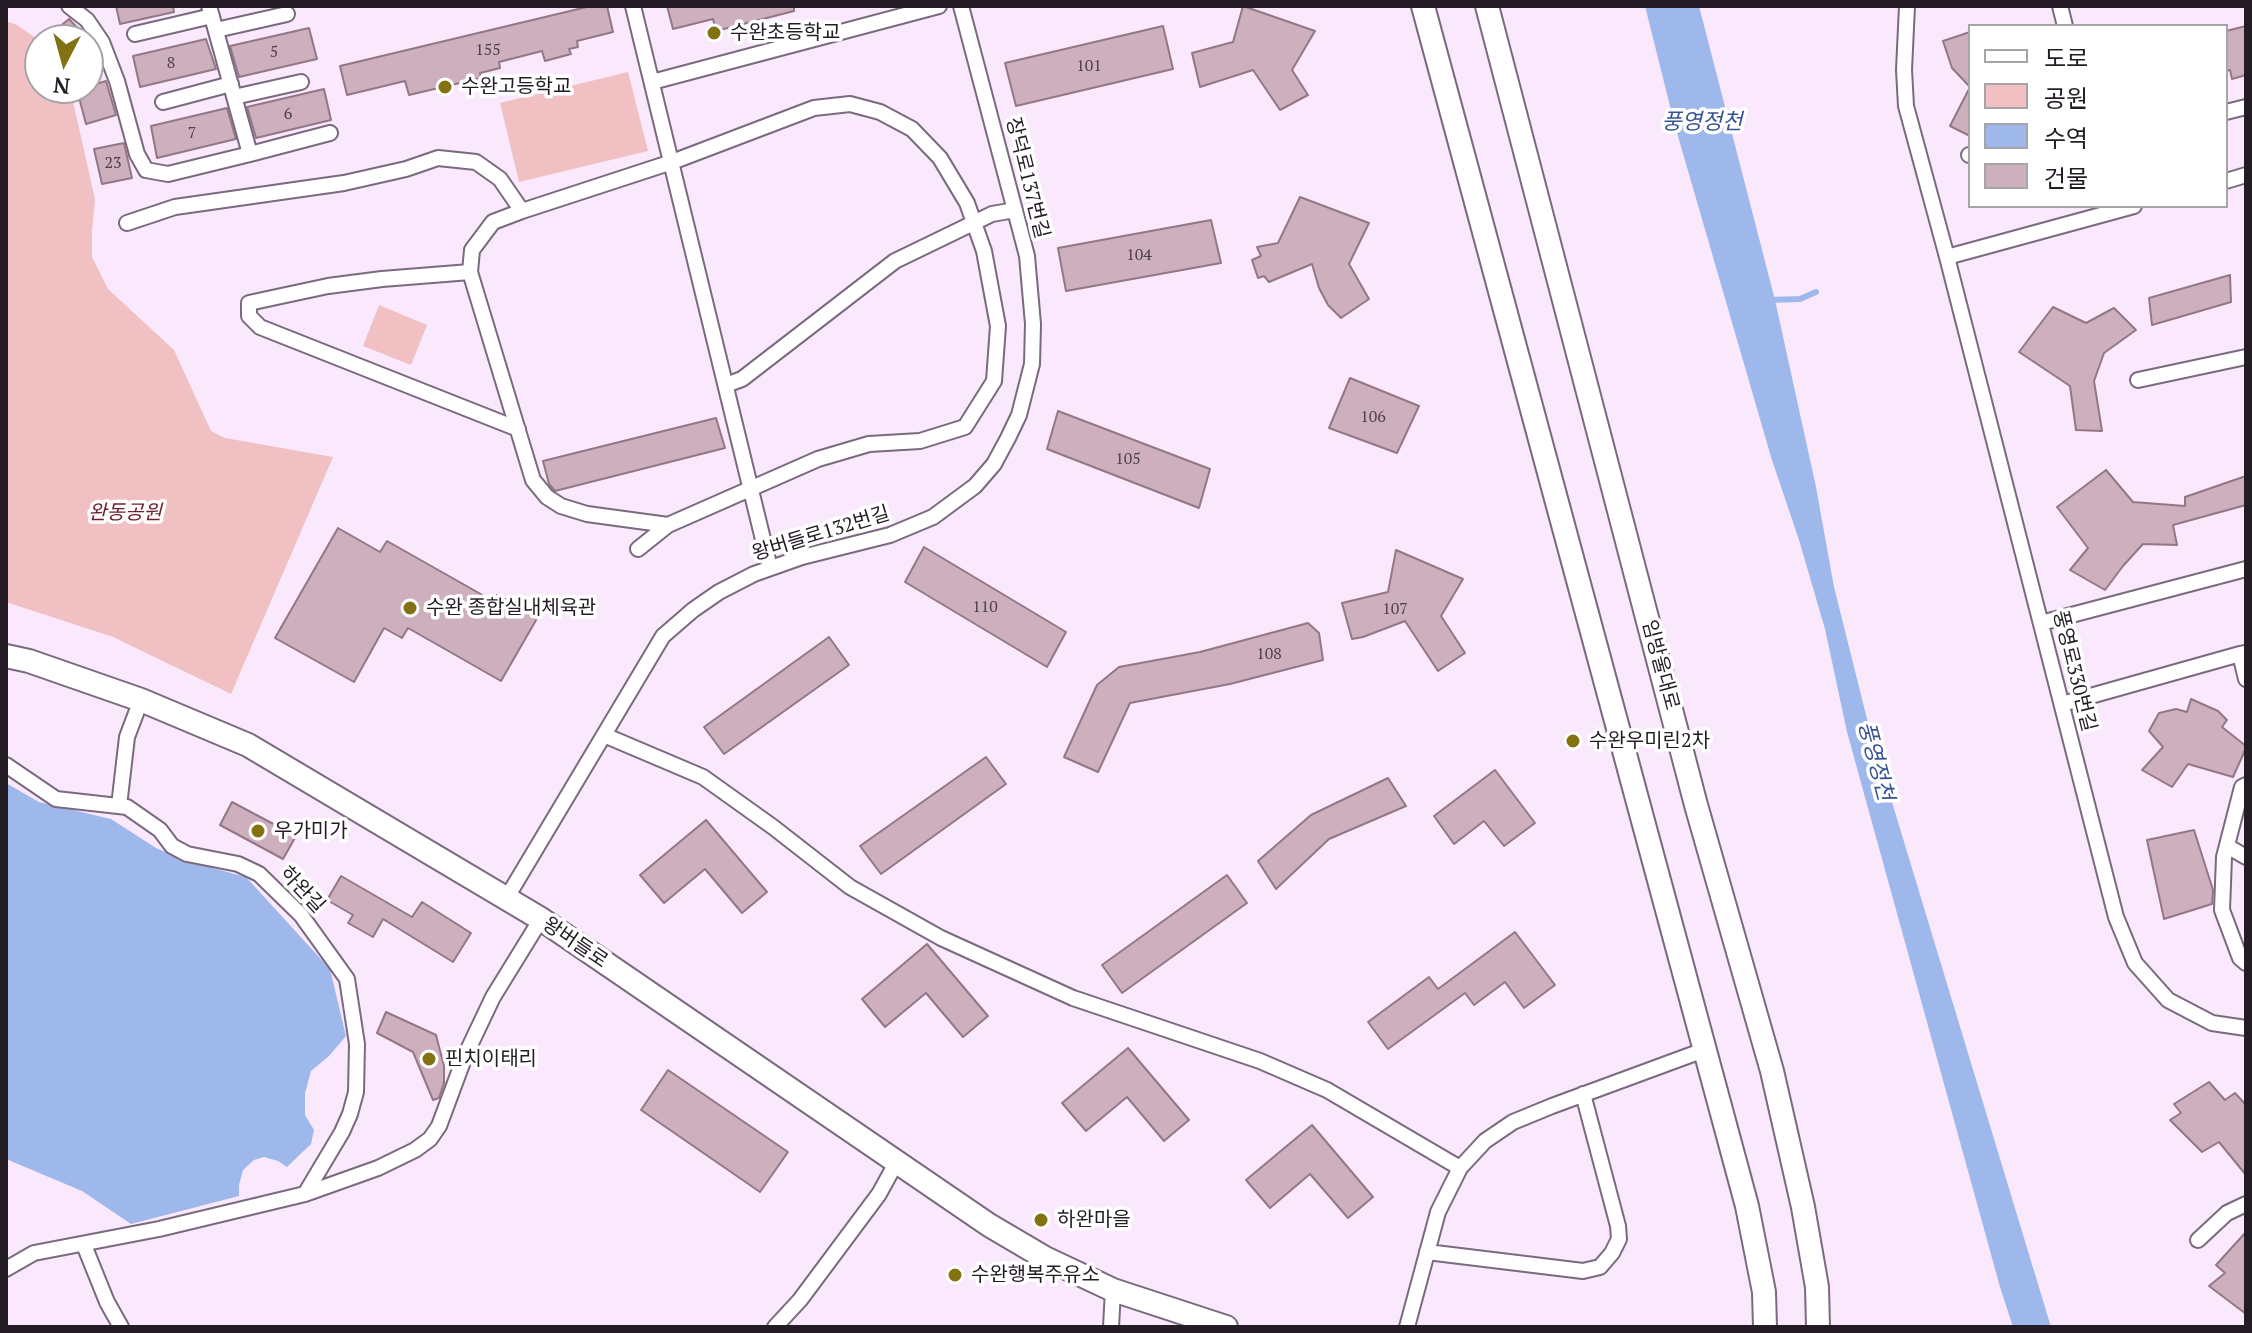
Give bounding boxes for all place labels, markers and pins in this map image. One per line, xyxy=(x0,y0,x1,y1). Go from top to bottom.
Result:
place label: 수완초등학교 xyxy=(730,21,840,45)
marker: 수완초등학교 xyxy=(705,24,723,42)
place label: 수완고등학교 xyxy=(461,75,571,99)
marker: 수완고등학교 xyxy=(436,78,454,96)
place label: 수완 종합실내체육관 xyxy=(426,596,596,620)
marker: 수완 종합실내체육관 xyxy=(401,599,419,617)
place label: 수완우미린2차 xyxy=(1589,729,1710,753)
marker: 수완우미린2차 xyxy=(1564,732,1582,750)
place label: 우가미가 xyxy=(274,819,348,843)
marker: 우가미가 xyxy=(249,822,267,840)
place label: 핀치이태리 xyxy=(445,1047,537,1071)
marker: 핀치이태리 xyxy=(420,1050,438,1068)
place label: 하완마을 xyxy=(1057,1208,1131,1232)
marker: 하완마을 xyxy=(1032,1211,1050,1229)
place label: 수완행복주유소 xyxy=(971,1263,1100,1287)
marker: 수완행복주유소 xyxy=(946,1266,964,1284)

